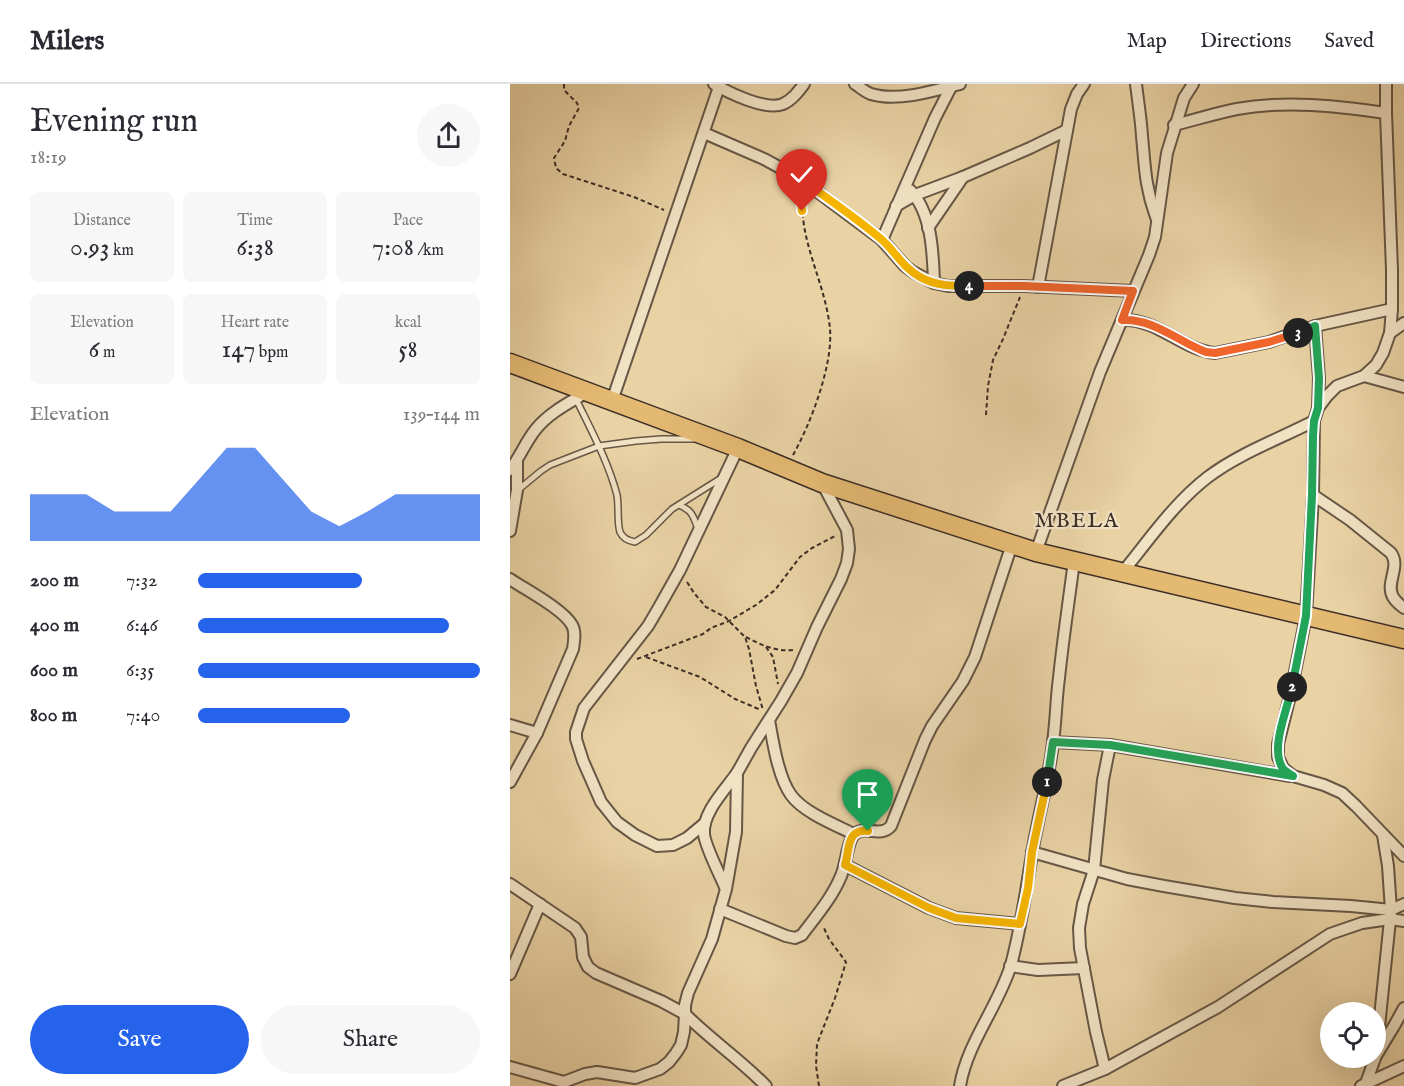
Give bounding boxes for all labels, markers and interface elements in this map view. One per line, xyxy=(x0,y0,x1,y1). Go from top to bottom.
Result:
text: Milers xyxy=(30,24,104,59)
text: Map xyxy=(1127,28,1167,55)
text: Directions xyxy=(1200,28,1291,55)
text: Saved xyxy=(1324,28,1374,55)
text: Evening run xyxy=(30,101,198,143)
button: share xyxy=(417,104,480,167)
text: 18:19 xyxy=(30,145,67,170)
pin xyxy=(776,149,827,211)
icon: check xyxy=(785,158,818,191)
text: Distance xyxy=(73,211,131,231)
text: Time xyxy=(237,211,273,231)
text: Pace xyxy=(393,211,423,231)
text: 0.93 xyxy=(70,231,109,264)
text: 6:38 xyxy=(236,231,274,264)
text: 7:08 xyxy=(372,231,414,264)
text: km xyxy=(109,241,134,261)
text: /km xyxy=(414,241,444,261)
pin: 4 xyxy=(954,271,984,301)
text: 4 xyxy=(965,276,973,296)
text: Elevation xyxy=(70,313,134,333)
text: Heart rate xyxy=(221,313,289,333)
text: kcal xyxy=(395,313,421,333)
pin: 3 xyxy=(1283,318,1313,348)
text: 3 xyxy=(1295,323,1301,343)
text: 6 xyxy=(89,333,100,366)
text: 147 xyxy=(222,333,255,366)
text: 58 xyxy=(398,333,418,366)
text: m xyxy=(100,343,115,363)
text: bpm xyxy=(255,343,288,363)
text: Elevation xyxy=(30,402,109,427)
text: 139–144 m xyxy=(403,402,480,427)
district label: MBELA xyxy=(1035,508,1119,535)
text: 200 m xyxy=(30,568,79,593)
text: 7:32 xyxy=(126,568,157,593)
text: 400 m xyxy=(30,613,79,638)
text: 6:46 xyxy=(126,613,158,638)
text: 600 m xyxy=(30,658,78,683)
text: 6:35 xyxy=(126,658,154,683)
pin: 2 xyxy=(1277,672,1307,702)
text: 2 xyxy=(1288,677,1296,697)
text: 800 m xyxy=(30,703,77,728)
text: 7:40 xyxy=(126,703,160,728)
pin: 1 xyxy=(1032,767,1062,797)
pin xyxy=(842,769,893,831)
text: 1 xyxy=(1044,772,1050,792)
icon: arrive xyxy=(851,778,884,811)
map controls xyxy=(1320,1002,1386,1068)
button: locate xyxy=(1320,1002,1386,1068)
button: Save xyxy=(30,1005,249,1074)
button: Share xyxy=(261,1005,480,1074)

